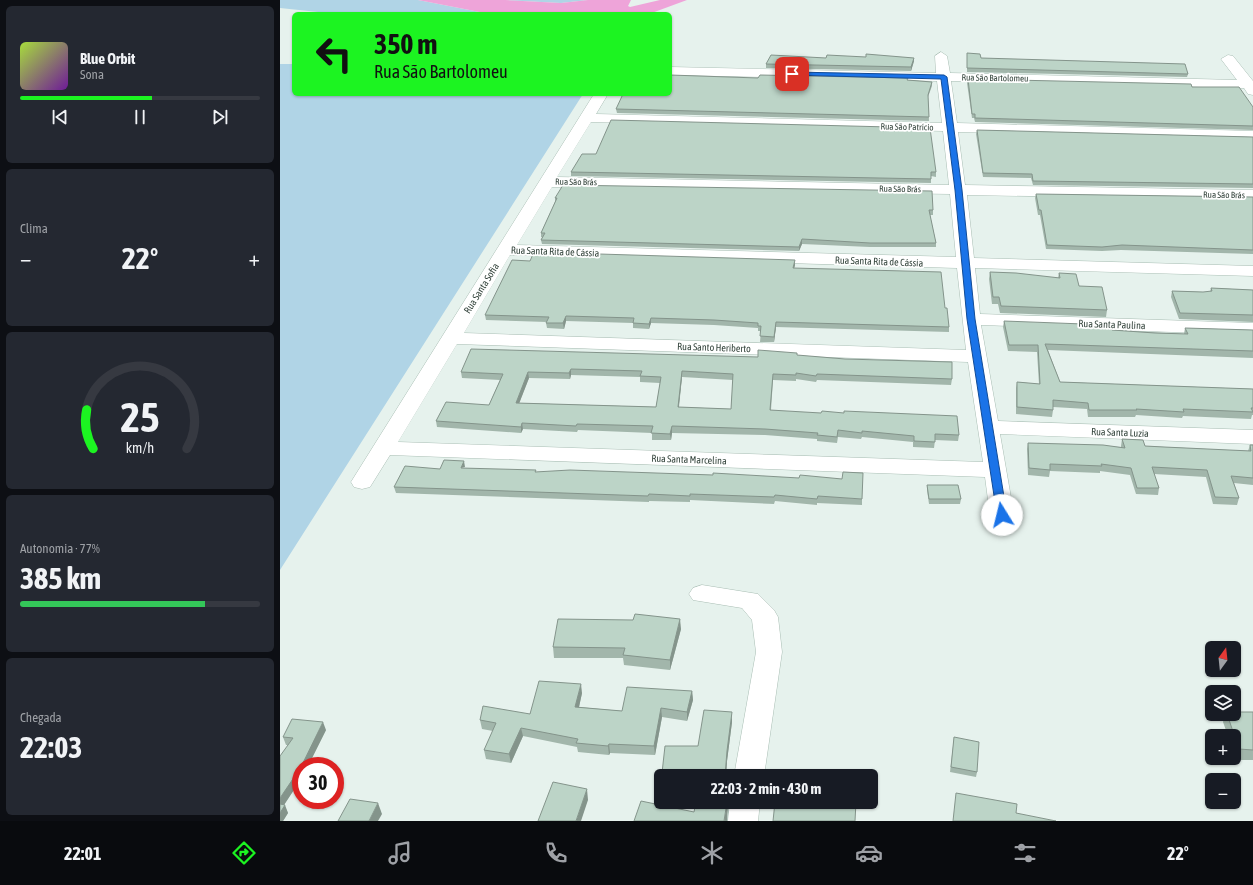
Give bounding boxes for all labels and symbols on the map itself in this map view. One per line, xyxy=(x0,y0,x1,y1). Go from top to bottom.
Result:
pin xyxy=(775,57,809,91)
street label: Rua São Bartolomeu xyxy=(961,72,1029,84)
street label: Rua São Patrício xyxy=(880,122,934,132)
street label: Rua São Brás xyxy=(555,177,597,187)
street label: Rua São Brás xyxy=(879,184,921,194)
street label: Rua São Brás xyxy=(1203,190,1245,200)
street label: Rua Santa Rita de Cássia xyxy=(511,244,600,259)
street label: Rua Santa Rita de Cássia xyxy=(835,254,924,269)
street label: Rua Santa Sofia xyxy=(462,261,501,315)
street label: Rua Santa Paulina xyxy=(1078,318,1146,331)
street label: Rua Santo Heriberto xyxy=(677,341,751,354)
street label: Rua Santa Luzia xyxy=(1091,426,1149,439)
street label: Rua Santa Marcelina xyxy=(651,453,727,466)
position arrow xyxy=(981,494,1023,536)
north arrow xyxy=(1205,641,1241,677)
speed limit sign: 30 xyxy=(292,757,344,809)

